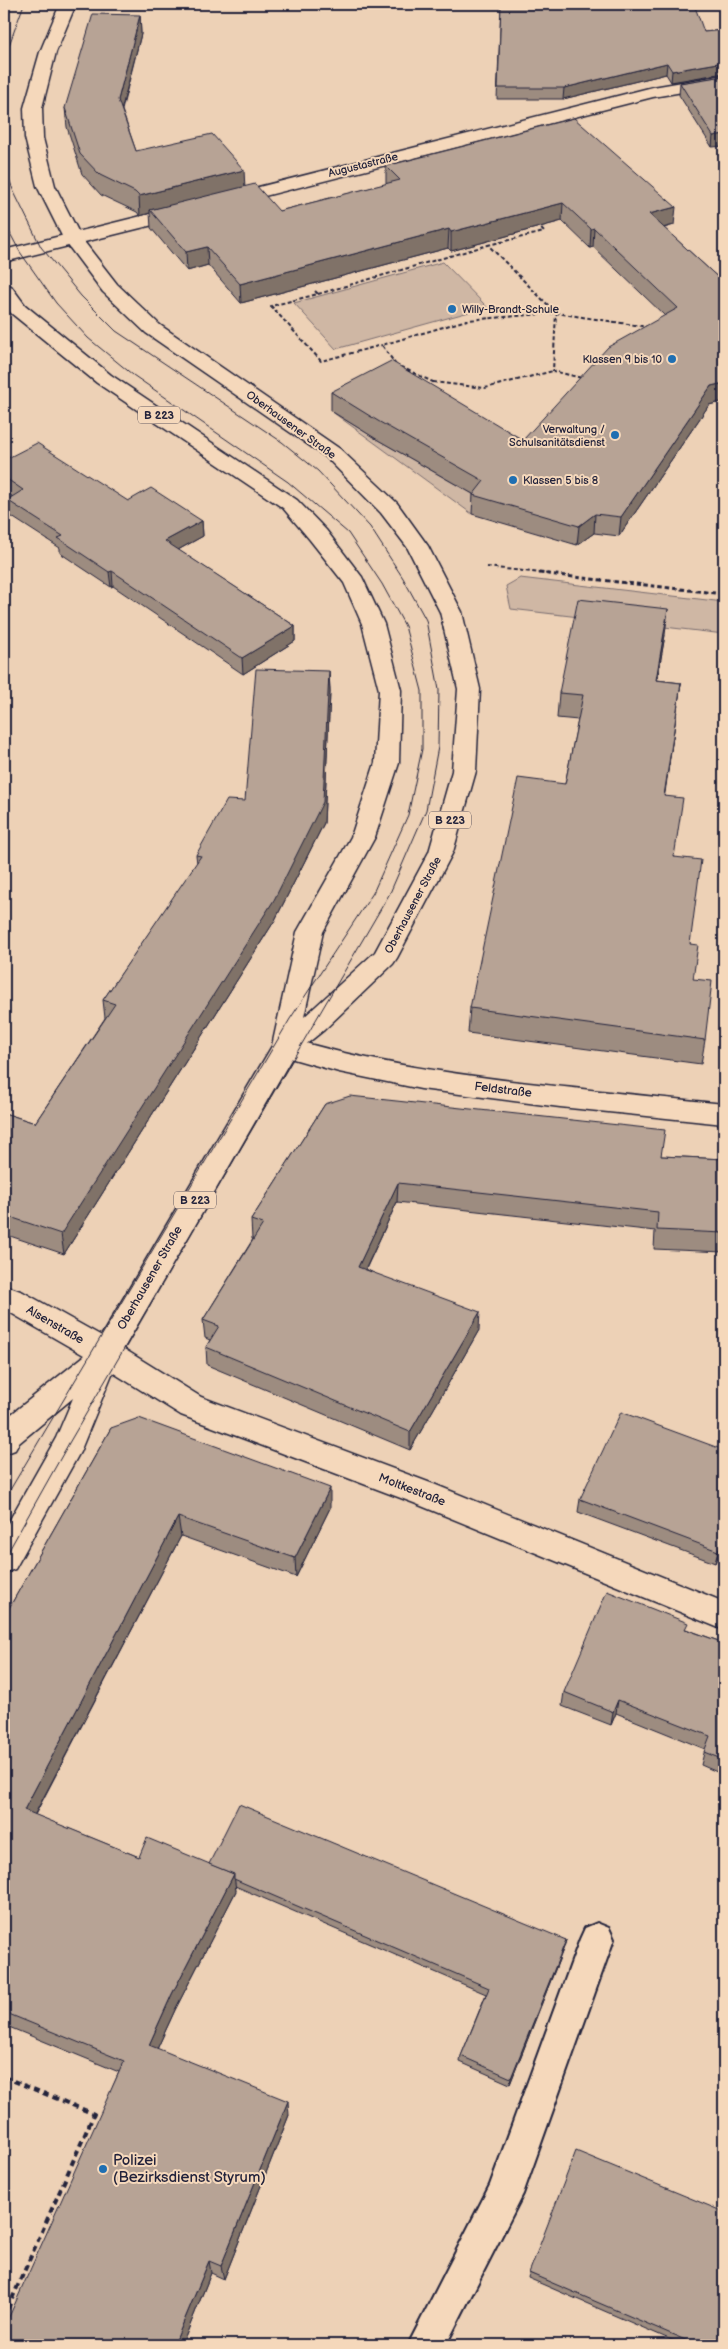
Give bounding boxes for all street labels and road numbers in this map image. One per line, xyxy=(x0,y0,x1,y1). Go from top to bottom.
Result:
street label: Augustastraße xyxy=(327,150,400,180)
street label: Oberhausener Straße xyxy=(244,388,339,462)
road number: B 223 xyxy=(138,406,180,424)
road number: B 223 xyxy=(429,812,471,828)
street label: Oberhausener Straße xyxy=(382,854,444,956)
street label: Feldstraße xyxy=(473,1079,533,1101)
road number: B 223 xyxy=(174,1192,216,1208)
street label: Oberhausener Straße xyxy=(114,1223,186,1333)
street label: Alsenstraße xyxy=(23,1302,87,1348)
street label: Moltkestraße xyxy=(376,1470,448,1510)

